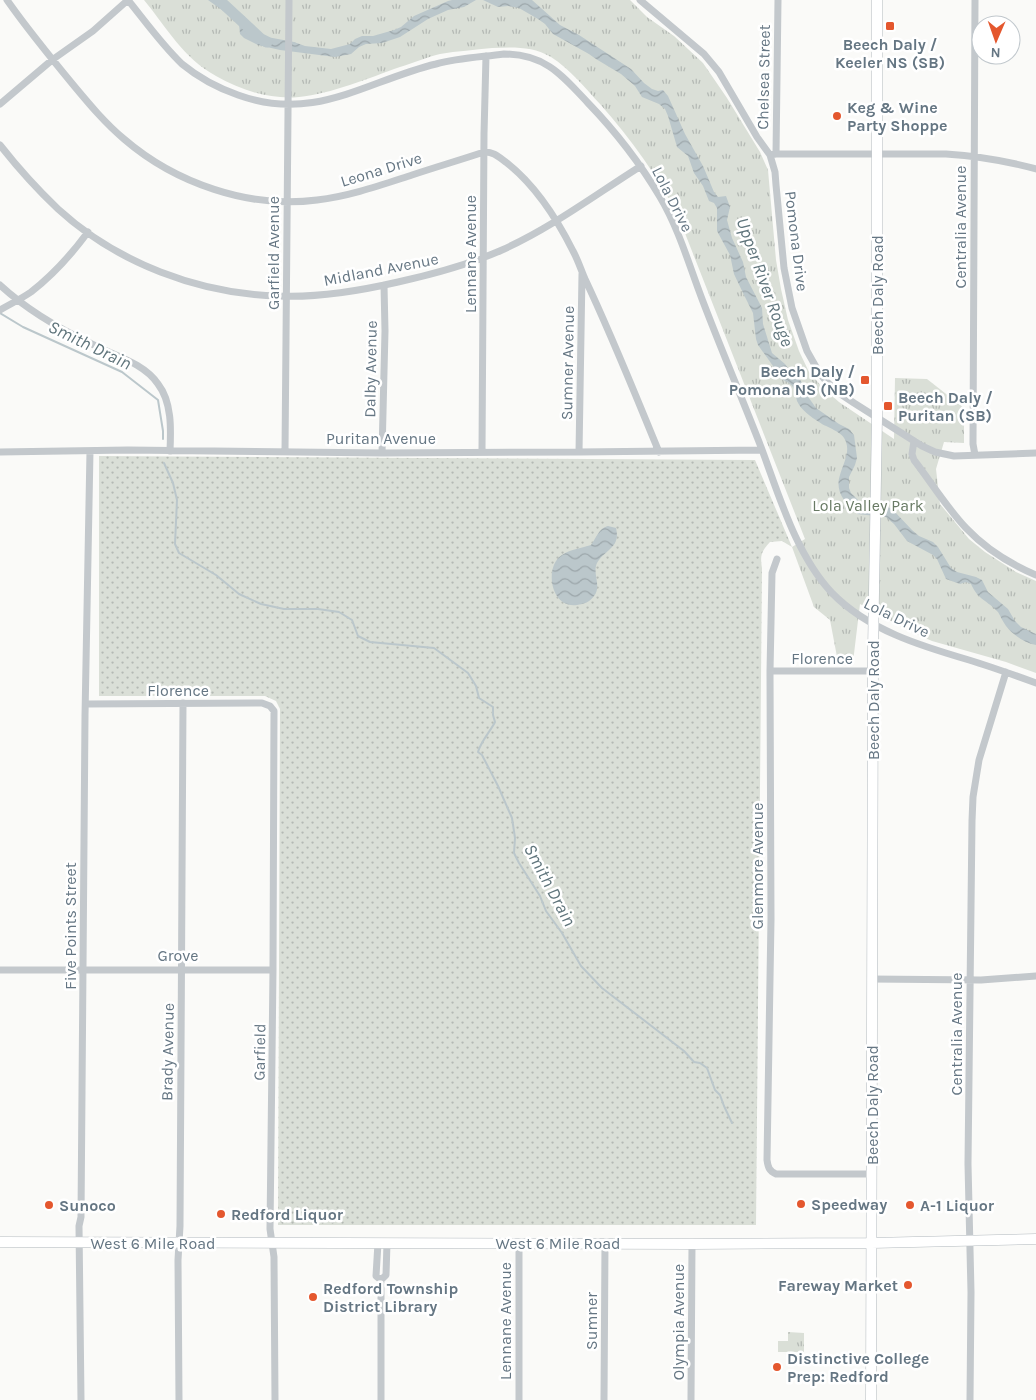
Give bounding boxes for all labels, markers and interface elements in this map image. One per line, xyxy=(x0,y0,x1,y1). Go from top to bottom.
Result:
north arrow xyxy=(971,15,1021,65)
marker: Beech Daly / Keeler NS (SB) xyxy=(884,20,896,32)
street label: Chelsea Street xyxy=(753,24,774,130)
place label: Beech Daly / Keeler NS (SB) xyxy=(835,35,945,72)
text: N xyxy=(990,44,1001,61)
place label: Keg & Wine Party Shoppe xyxy=(847,98,948,135)
marker: Keg & Wine Party Shoppe xyxy=(831,110,843,122)
street label: Leona Drive xyxy=(338,148,424,191)
street label: Lola Drive xyxy=(648,163,697,235)
street label: Centralia Avenue xyxy=(951,166,970,288)
street label: Pomona Drive xyxy=(781,190,812,292)
street label: Lennane Avenue xyxy=(461,195,480,313)
street label: Garfield Avenue xyxy=(264,196,283,310)
water label: Upper River Rouge xyxy=(731,215,799,349)
street label: Beech Daly Road xyxy=(868,235,887,355)
street label: Midland Avenue xyxy=(322,249,440,290)
street label: Sumner Avenue xyxy=(557,306,578,420)
water label: Smith Drain xyxy=(45,315,135,375)
street label: Dalby Avenue xyxy=(360,320,381,418)
place label: Beech Daly / Pomona NS (NB) xyxy=(729,362,855,399)
marker: Beech Daly / Pomona NS (NB) xyxy=(859,374,871,386)
place label: Beech Daly / Puritan (SB) xyxy=(898,388,993,425)
marker: Beech Daly / Puritan (SB) xyxy=(882,400,894,412)
street label: Puritan Avenue xyxy=(326,429,436,448)
park label: Lola Valley Park xyxy=(812,496,924,515)
street label: Lola Drive xyxy=(861,593,933,641)
street label: Beech Daly Road xyxy=(864,640,883,760)
street label: Florence xyxy=(791,649,853,668)
street label: Florence xyxy=(147,681,209,700)
street label: Glenmore Avenue xyxy=(748,803,767,929)
water label: Smith Drain xyxy=(519,840,581,930)
street label: Five Points Street xyxy=(61,862,80,990)
street label: Grove xyxy=(157,946,199,965)
street label: Centralia Avenue xyxy=(947,973,966,1095)
street label: Brady Avenue xyxy=(157,1003,178,1101)
street label: Garfield xyxy=(250,1023,269,1081)
street label: Beech Daly Road xyxy=(863,1045,882,1165)
place label: Speedway xyxy=(811,1195,887,1214)
place label: Sunoco xyxy=(59,1196,116,1215)
place label: A-1 Liquor xyxy=(920,1196,995,1215)
marker: Speedway xyxy=(795,1198,807,1210)
marker: Sunoco xyxy=(43,1199,55,1211)
marker: A-1 Liquor xyxy=(904,1199,916,1211)
place label: Redford Liquor xyxy=(231,1205,344,1224)
marker: Redford Liquor xyxy=(215,1208,227,1220)
street label: West 6 Mile Road xyxy=(91,1234,215,1253)
street label: West 6 Mile Road xyxy=(496,1234,620,1253)
street label: Lennane Avenue xyxy=(496,1262,515,1380)
street label: Olympia Avenue xyxy=(669,1264,688,1380)
place label: Fareway Market xyxy=(778,1276,898,1295)
place label: Redford Township District Library xyxy=(323,1279,459,1316)
marker: Fareway Market xyxy=(902,1279,914,1291)
marker: Redford Township District Library xyxy=(307,1291,319,1303)
street label: Sumner xyxy=(582,1292,601,1350)
place label: Distinctive College Prep: Redford xyxy=(787,1349,929,1386)
marker: Distinctive College Prep: Redford xyxy=(771,1361,783,1373)

